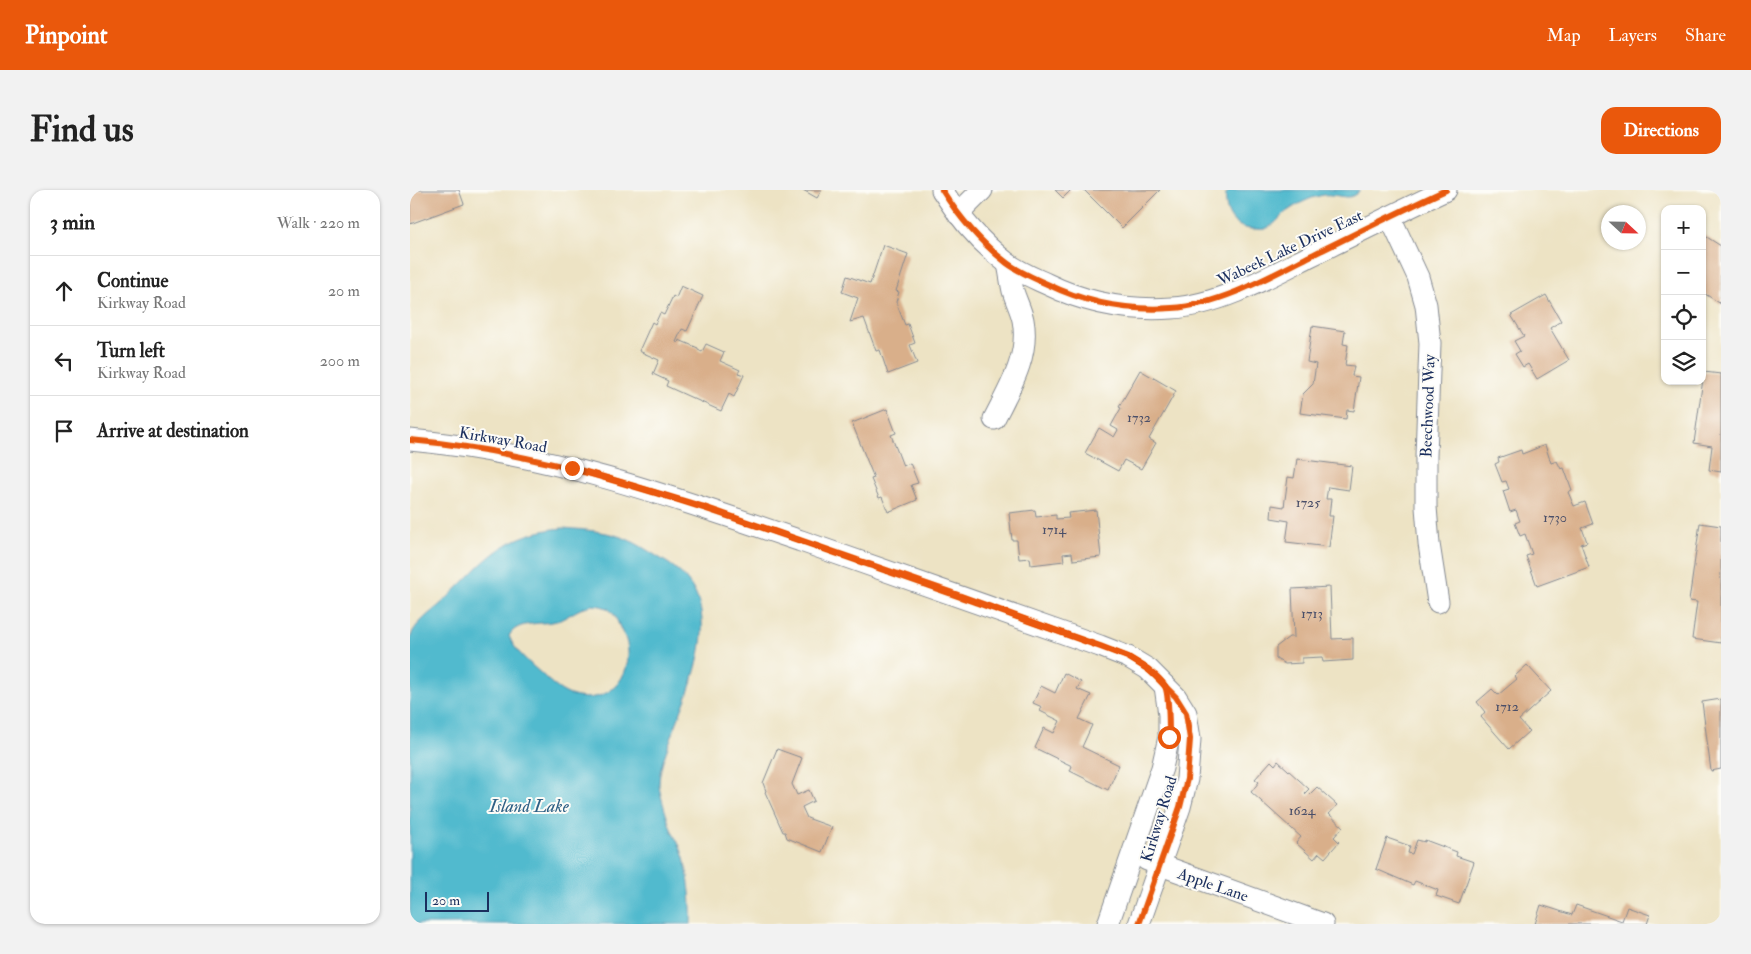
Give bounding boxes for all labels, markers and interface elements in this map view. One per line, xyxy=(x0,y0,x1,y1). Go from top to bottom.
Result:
text: Pinpoint xyxy=(25,20,108,51)
text: Map xyxy=(1547,24,1581,47)
text: Layers xyxy=(1609,24,1657,47)
text: Share xyxy=(1685,24,1726,47)
button: Directions xyxy=(1601,107,1721,154)
text: Find us xyxy=(30,108,134,152)
north arrow xyxy=(1601,205,1646,250)
map controls xyxy=(1661,205,1706,385)
button: + xyxy=(1661,205,1706,250)
street label: Wabeek Lake Drive East xyxy=(1213,206,1366,291)
text: 3 min xyxy=(50,209,95,236)
text: Walk · 220 m xyxy=(277,213,360,233)
button: − xyxy=(1661,250,1706,295)
text: Continue xyxy=(97,269,168,293)
icon: ahead xyxy=(50,277,78,305)
text: 20 m xyxy=(328,281,360,301)
text: Kirkway Road xyxy=(97,293,186,313)
button: locate xyxy=(1661,295,1706,340)
text: Turn left xyxy=(97,339,165,363)
button: layers xyxy=(1661,340,1706,385)
icon: left xyxy=(50,347,78,375)
text: 200 m xyxy=(320,351,360,371)
street label: Beechwood Way xyxy=(1416,353,1440,458)
text: Kirkway Road xyxy=(97,363,186,383)
house number: 1732 xyxy=(1127,409,1151,426)
icon: arrive xyxy=(50,417,78,445)
text: Arrive at destination xyxy=(97,419,249,443)
street label: Kirkway Road xyxy=(457,422,549,458)
route end xyxy=(561,457,584,480)
house number: 1725 xyxy=(1296,494,1321,511)
house number: 1730 xyxy=(1543,509,1567,526)
house number: 1714 xyxy=(1042,521,1067,538)
house number: 1713 xyxy=(1301,605,1323,622)
house number: 1712 xyxy=(1495,698,1519,715)
route start xyxy=(1158,726,1181,749)
street label: Kirkway Road xyxy=(1136,773,1182,864)
water label: Island Lake xyxy=(488,795,570,818)
house number: 1624 xyxy=(1289,802,1317,819)
street label: Apple Lane xyxy=(1174,863,1251,907)
scale bar xyxy=(425,889,489,912)
text: 20 m xyxy=(432,892,460,909)

